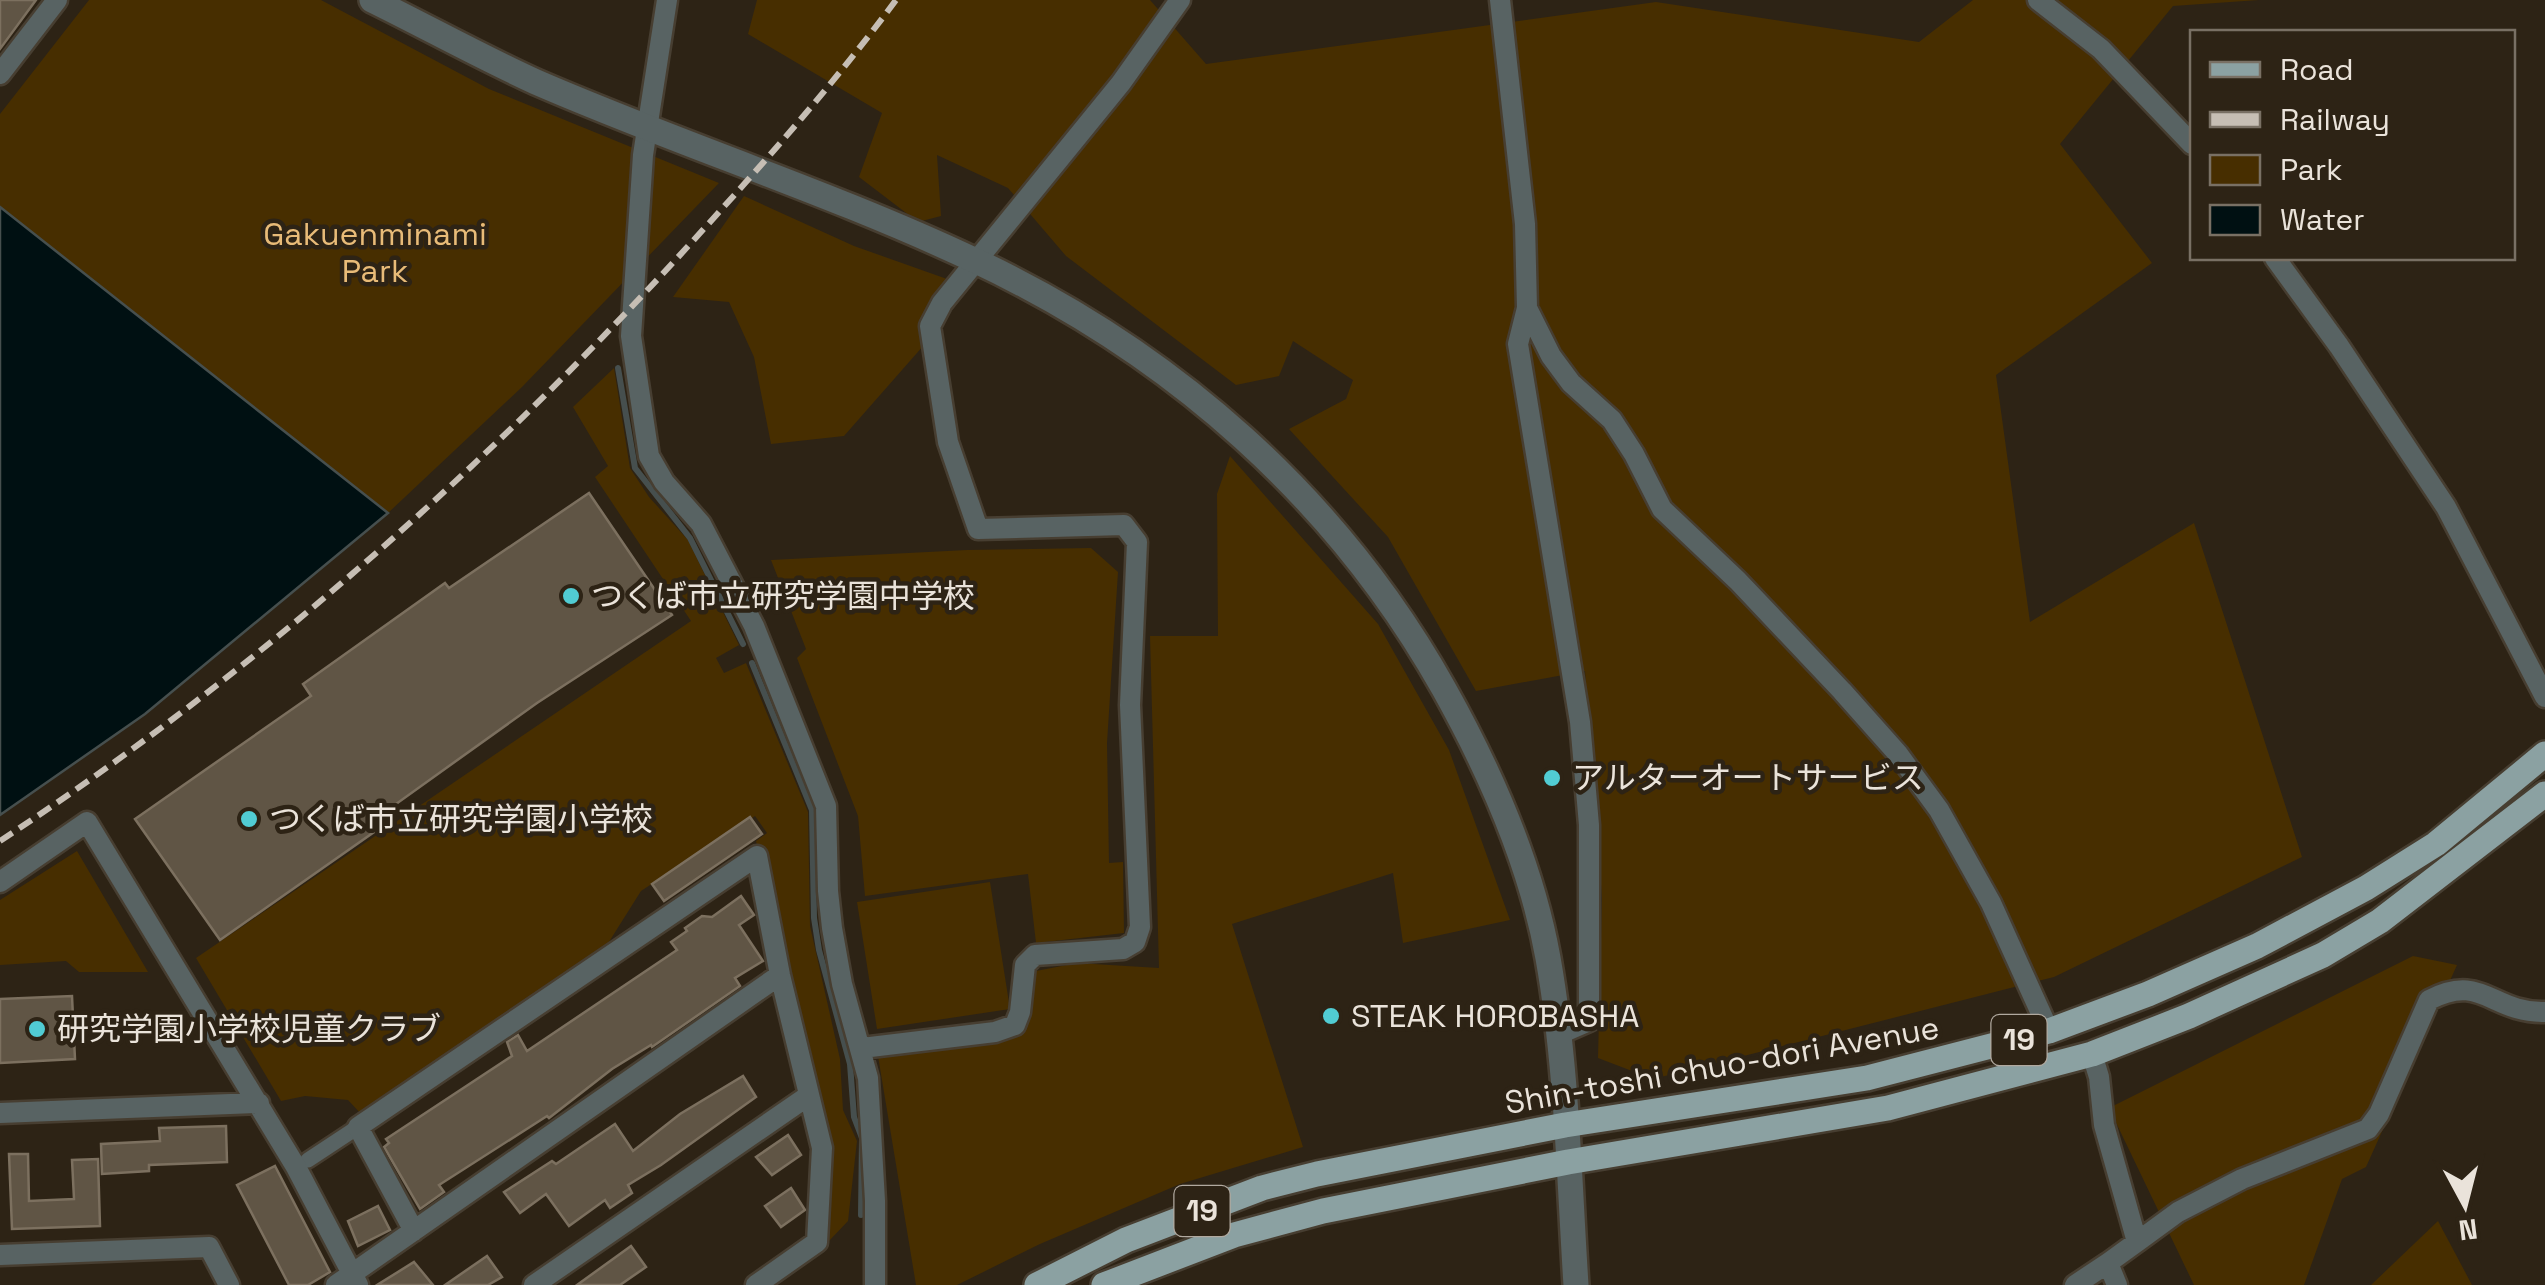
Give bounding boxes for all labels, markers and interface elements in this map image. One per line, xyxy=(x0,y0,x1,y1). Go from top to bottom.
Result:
legend xyxy=(2190,30,2515,260)
text: Road xyxy=(2280,50,2354,89)
text: Railway xyxy=(2280,100,2390,139)
text: Park xyxy=(2280,150,2342,189)
text: Water xyxy=(2280,200,2365,239)
park label: Gakuenminami Park xyxy=(263,214,487,291)
place label: つくば市立研究学園中学校 xyxy=(591,576,975,616)
marker: つくば市立研究学園中学校 xyxy=(560,585,582,607)
place label: アルターオートサービス xyxy=(1572,758,1924,798)
marker: アルターオートサービス xyxy=(1541,767,1563,789)
place label: つくば市立研究学園小学校 xyxy=(269,799,653,839)
marker: つくば市立研究学園小学校 xyxy=(238,808,260,830)
place label: STEAK HOROBASHA xyxy=(1351,996,1639,1036)
marker: STEAK HOROBASHA xyxy=(1320,1005,1342,1027)
street label: Shin-toshi chuo-dori Avenue xyxy=(1502,1007,1942,1123)
place label: 研究学園小学校児童クラブ xyxy=(57,1009,441,1049)
road number: 19 xyxy=(1992,1015,2046,1065)
marker: 研究学園小学校児童クラブ xyxy=(26,1018,48,1040)
north arrow xyxy=(2415,1155,2515,1255)
road number: 19 xyxy=(1174,1186,1230,1236)
text: N xyxy=(2457,1211,2480,1249)

